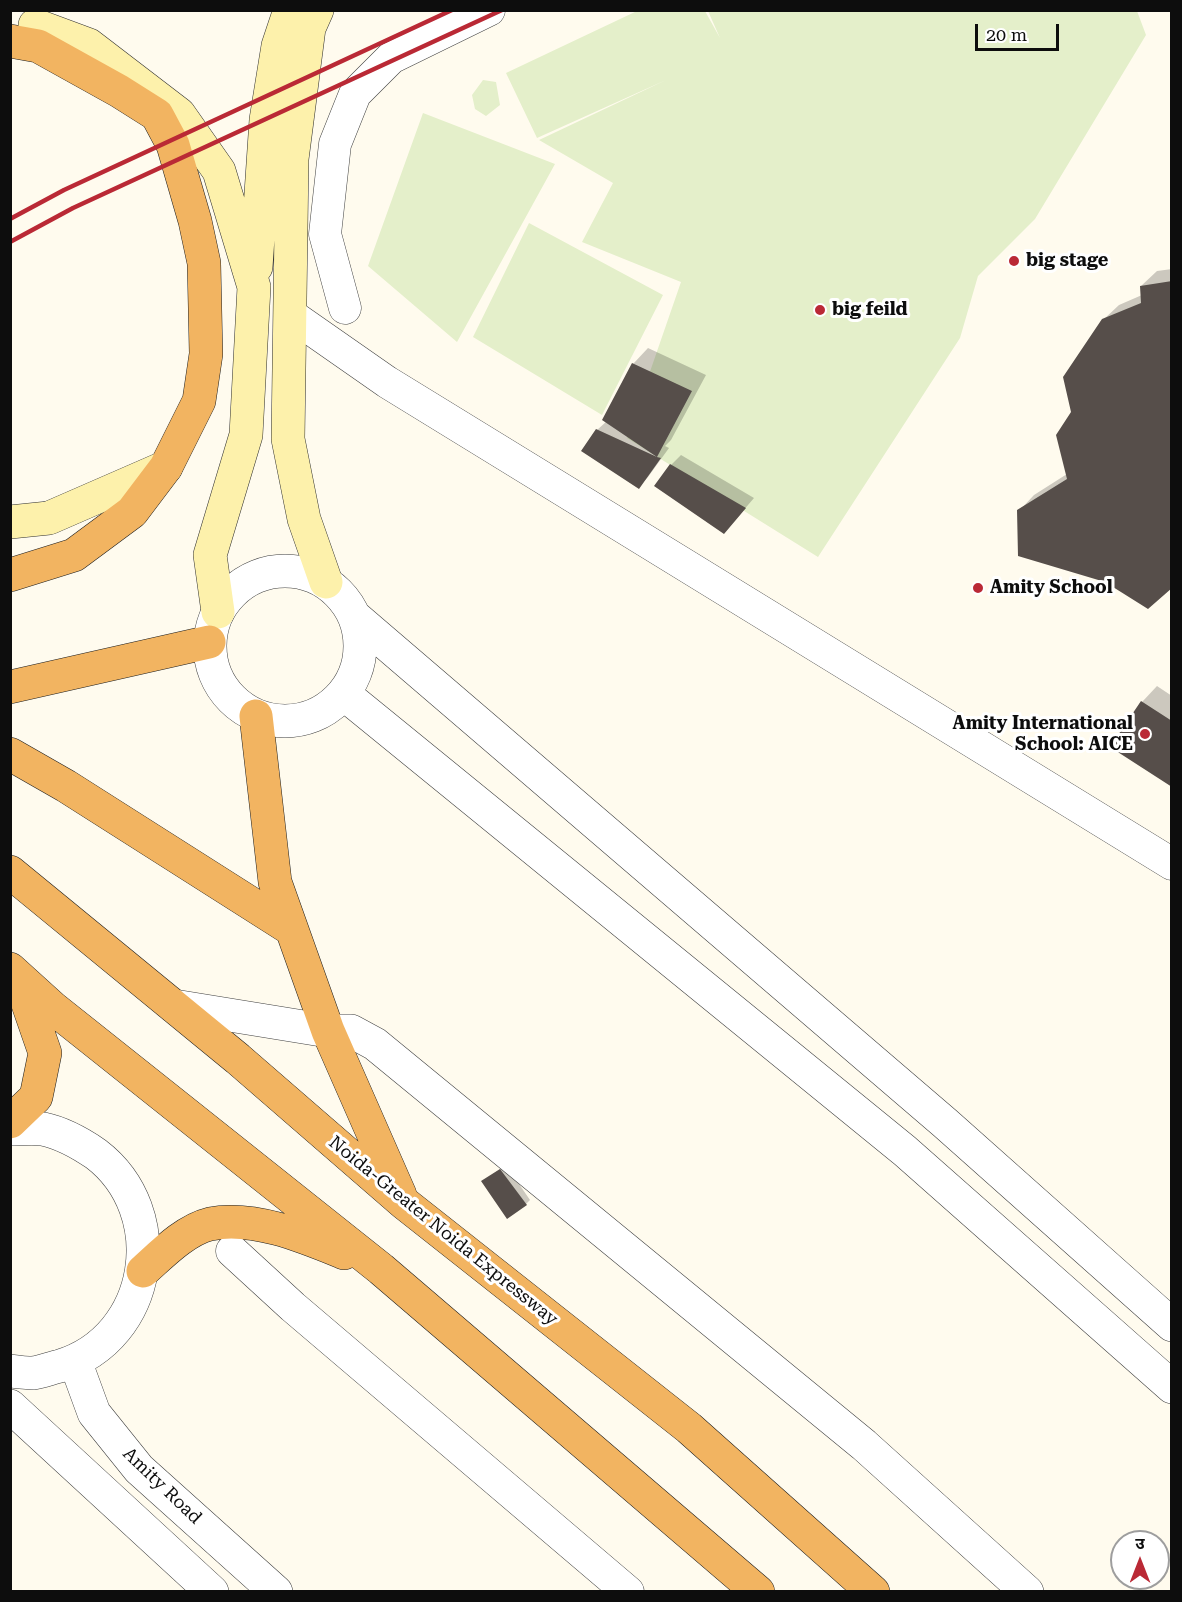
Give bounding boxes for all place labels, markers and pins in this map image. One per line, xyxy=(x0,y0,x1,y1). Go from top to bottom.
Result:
place label: big stage xyxy=(1026,250,1108,272)
marker: big stage xyxy=(1007,254,1021,268)
place label: big feild xyxy=(832,299,908,321)
marker: big feild xyxy=(813,303,827,317)
place label: Amity School xyxy=(990,577,1113,599)
marker: Amity School xyxy=(971,581,985,595)
place label: Amity International School: AICE xyxy=(953,713,1133,756)
marker: Amity International School: AICE xyxy=(1138,727,1152,741)

